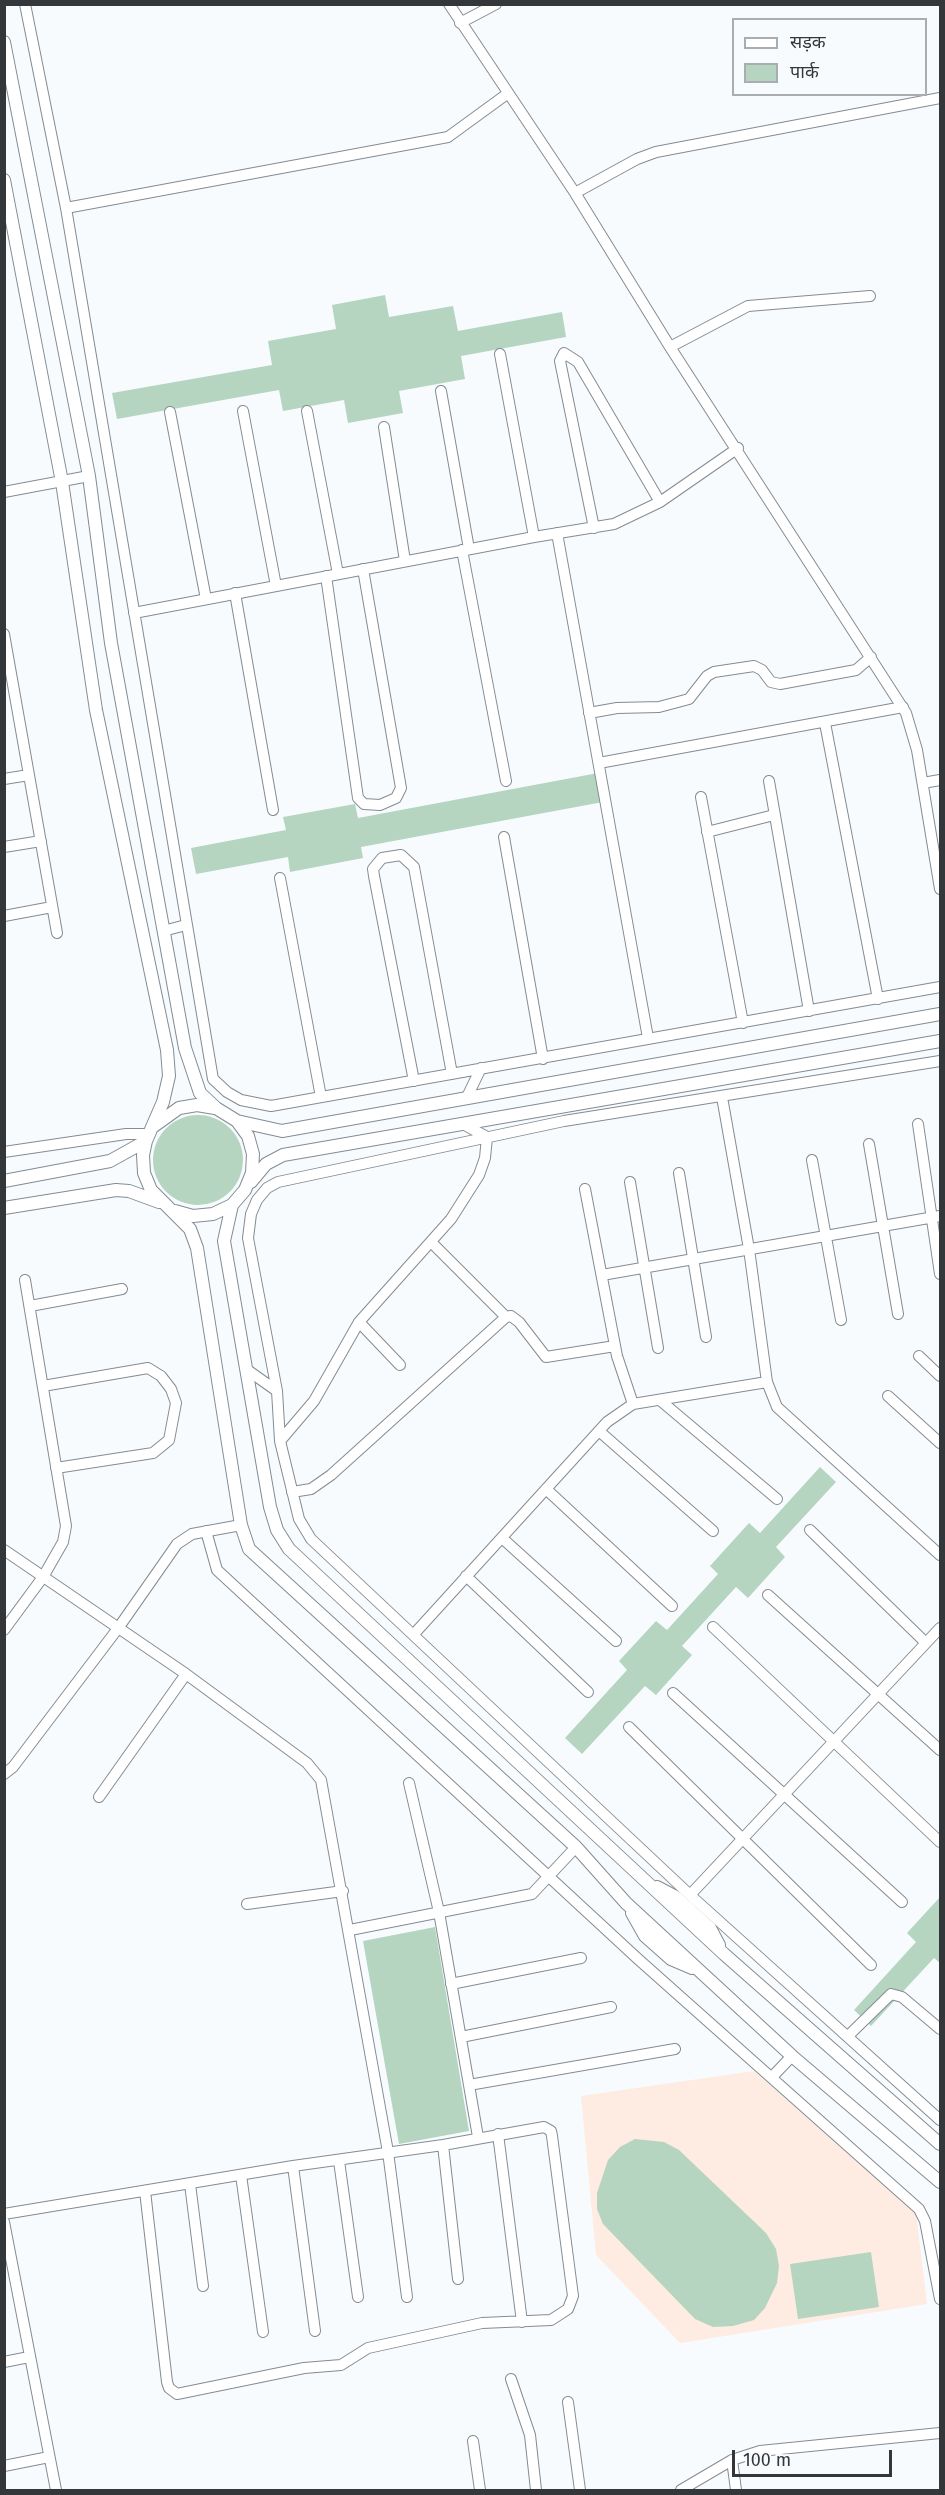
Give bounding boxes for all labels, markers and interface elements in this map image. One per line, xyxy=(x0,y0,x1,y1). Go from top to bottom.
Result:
legend xyxy=(732,18,927,96)
text: सड़क xyxy=(790,31,826,53)
text: पार्क xyxy=(790,61,819,83)
scale bar xyxy=(735,2438,896,2476)
text: 100 m xyxy=(743,2449,791,2471)

